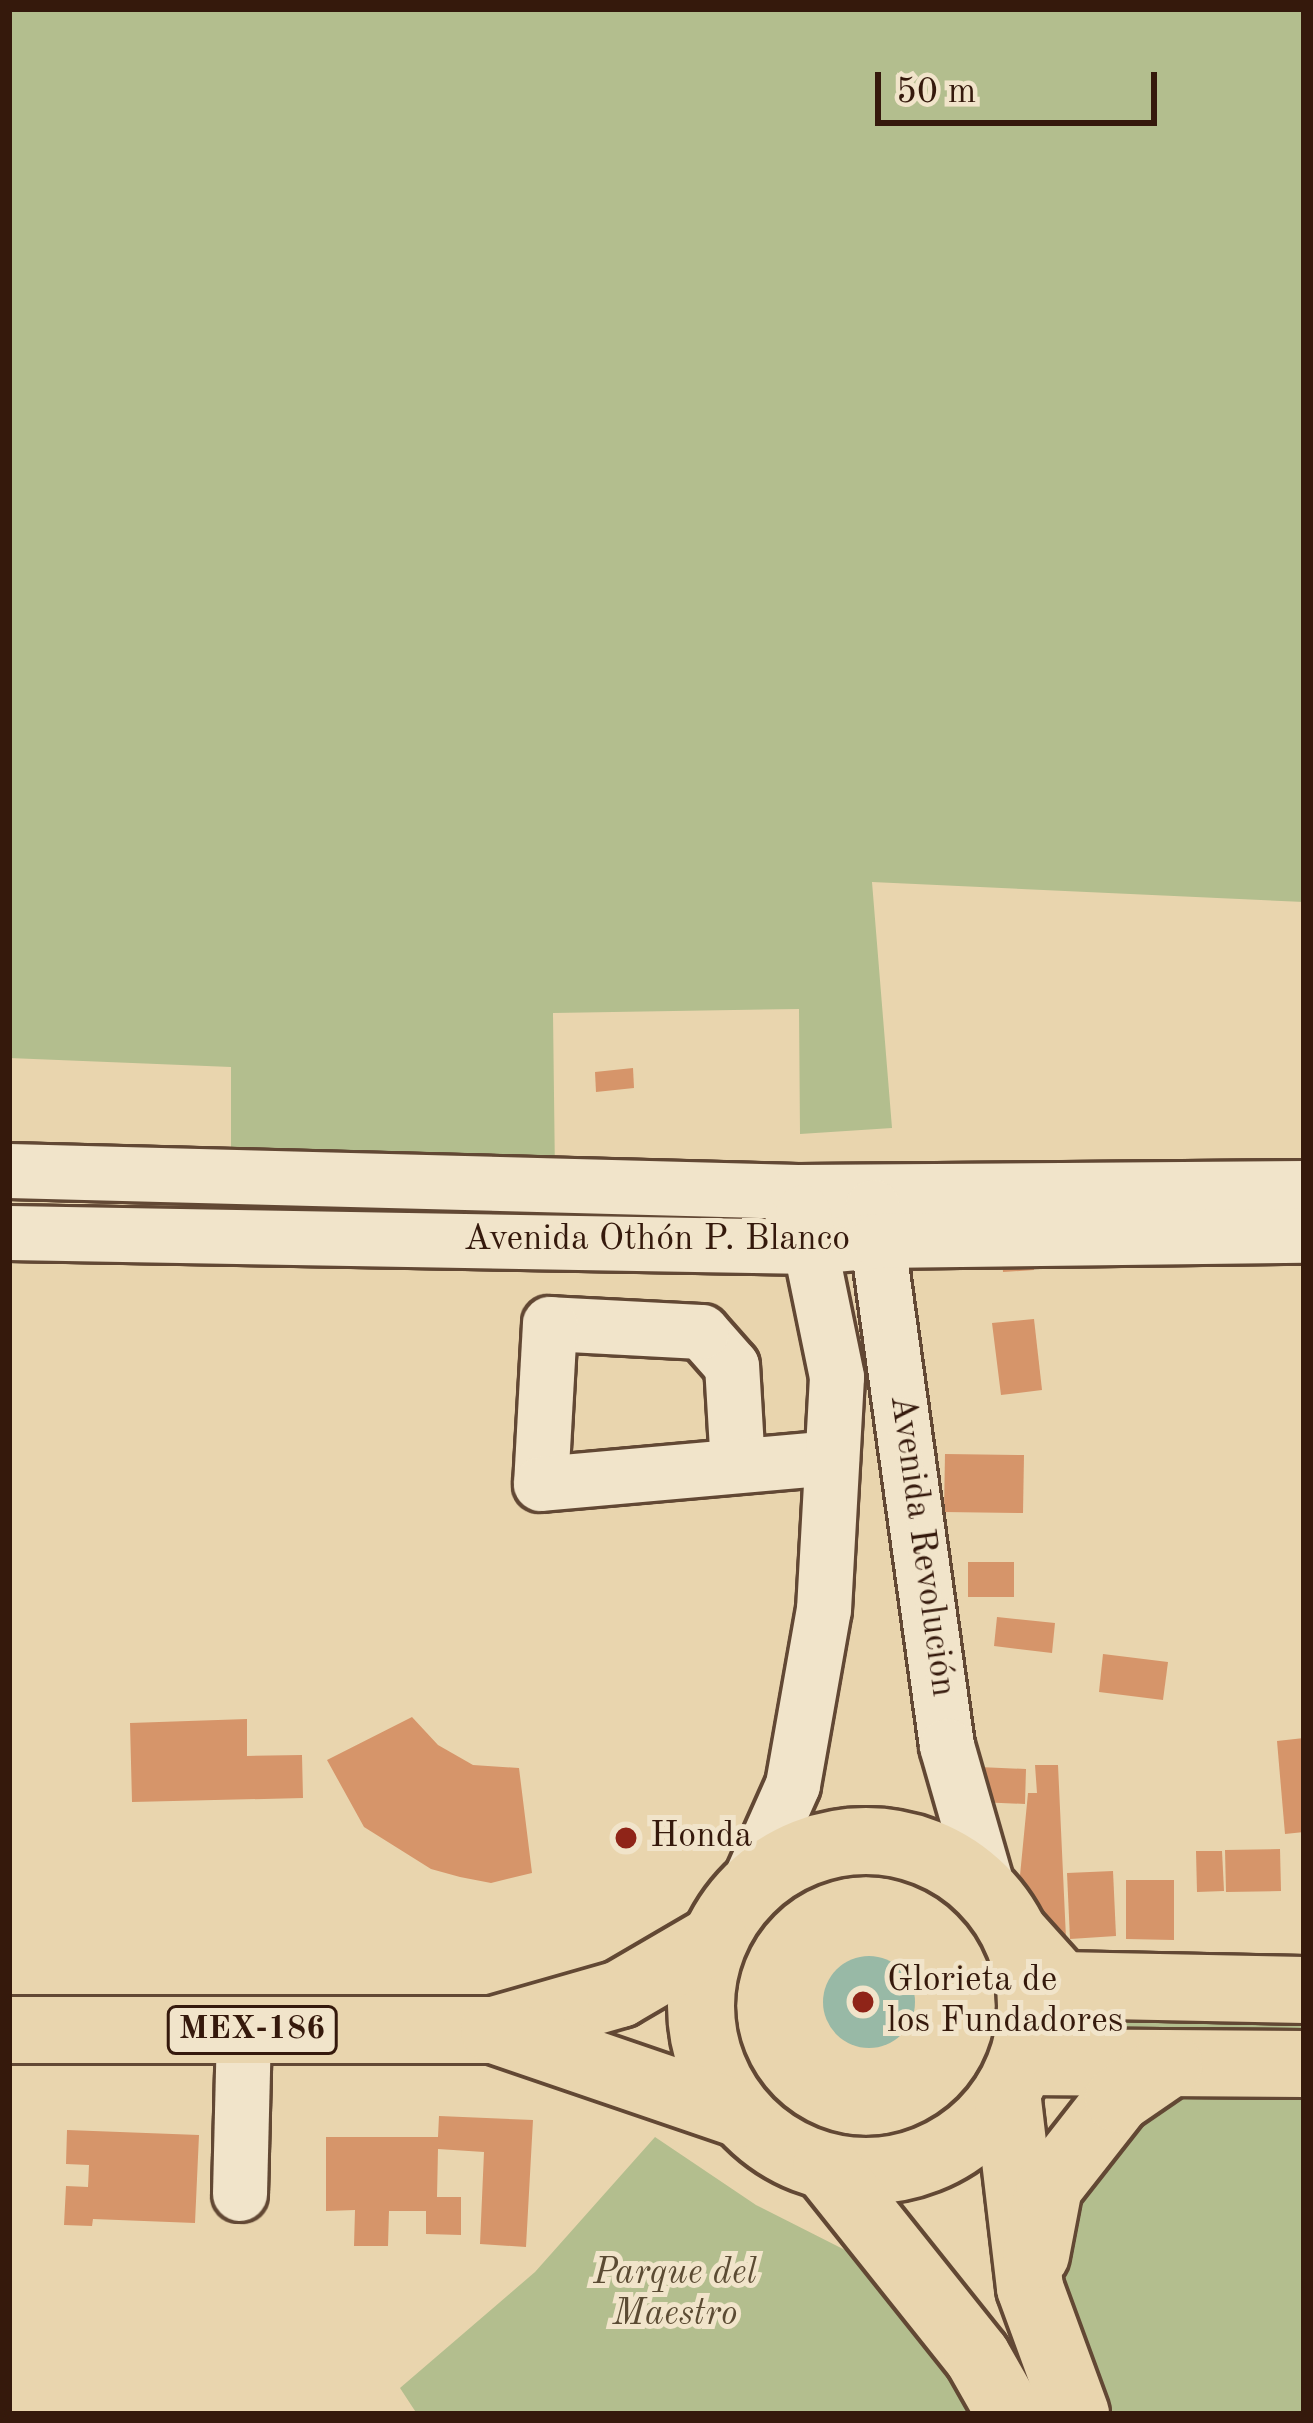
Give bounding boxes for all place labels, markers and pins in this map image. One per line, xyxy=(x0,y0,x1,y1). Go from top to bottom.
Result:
place label: Honda xyxy=(650,1816,752,1860)
marker: Honda xyxy=(613,1825,639,1851)
place label: Glorieta de los Fundadores xyxy=(887,1959,1123,2044)
marker: Glorieta de los Fundadores xyxy=(850,1989,876,2015)

